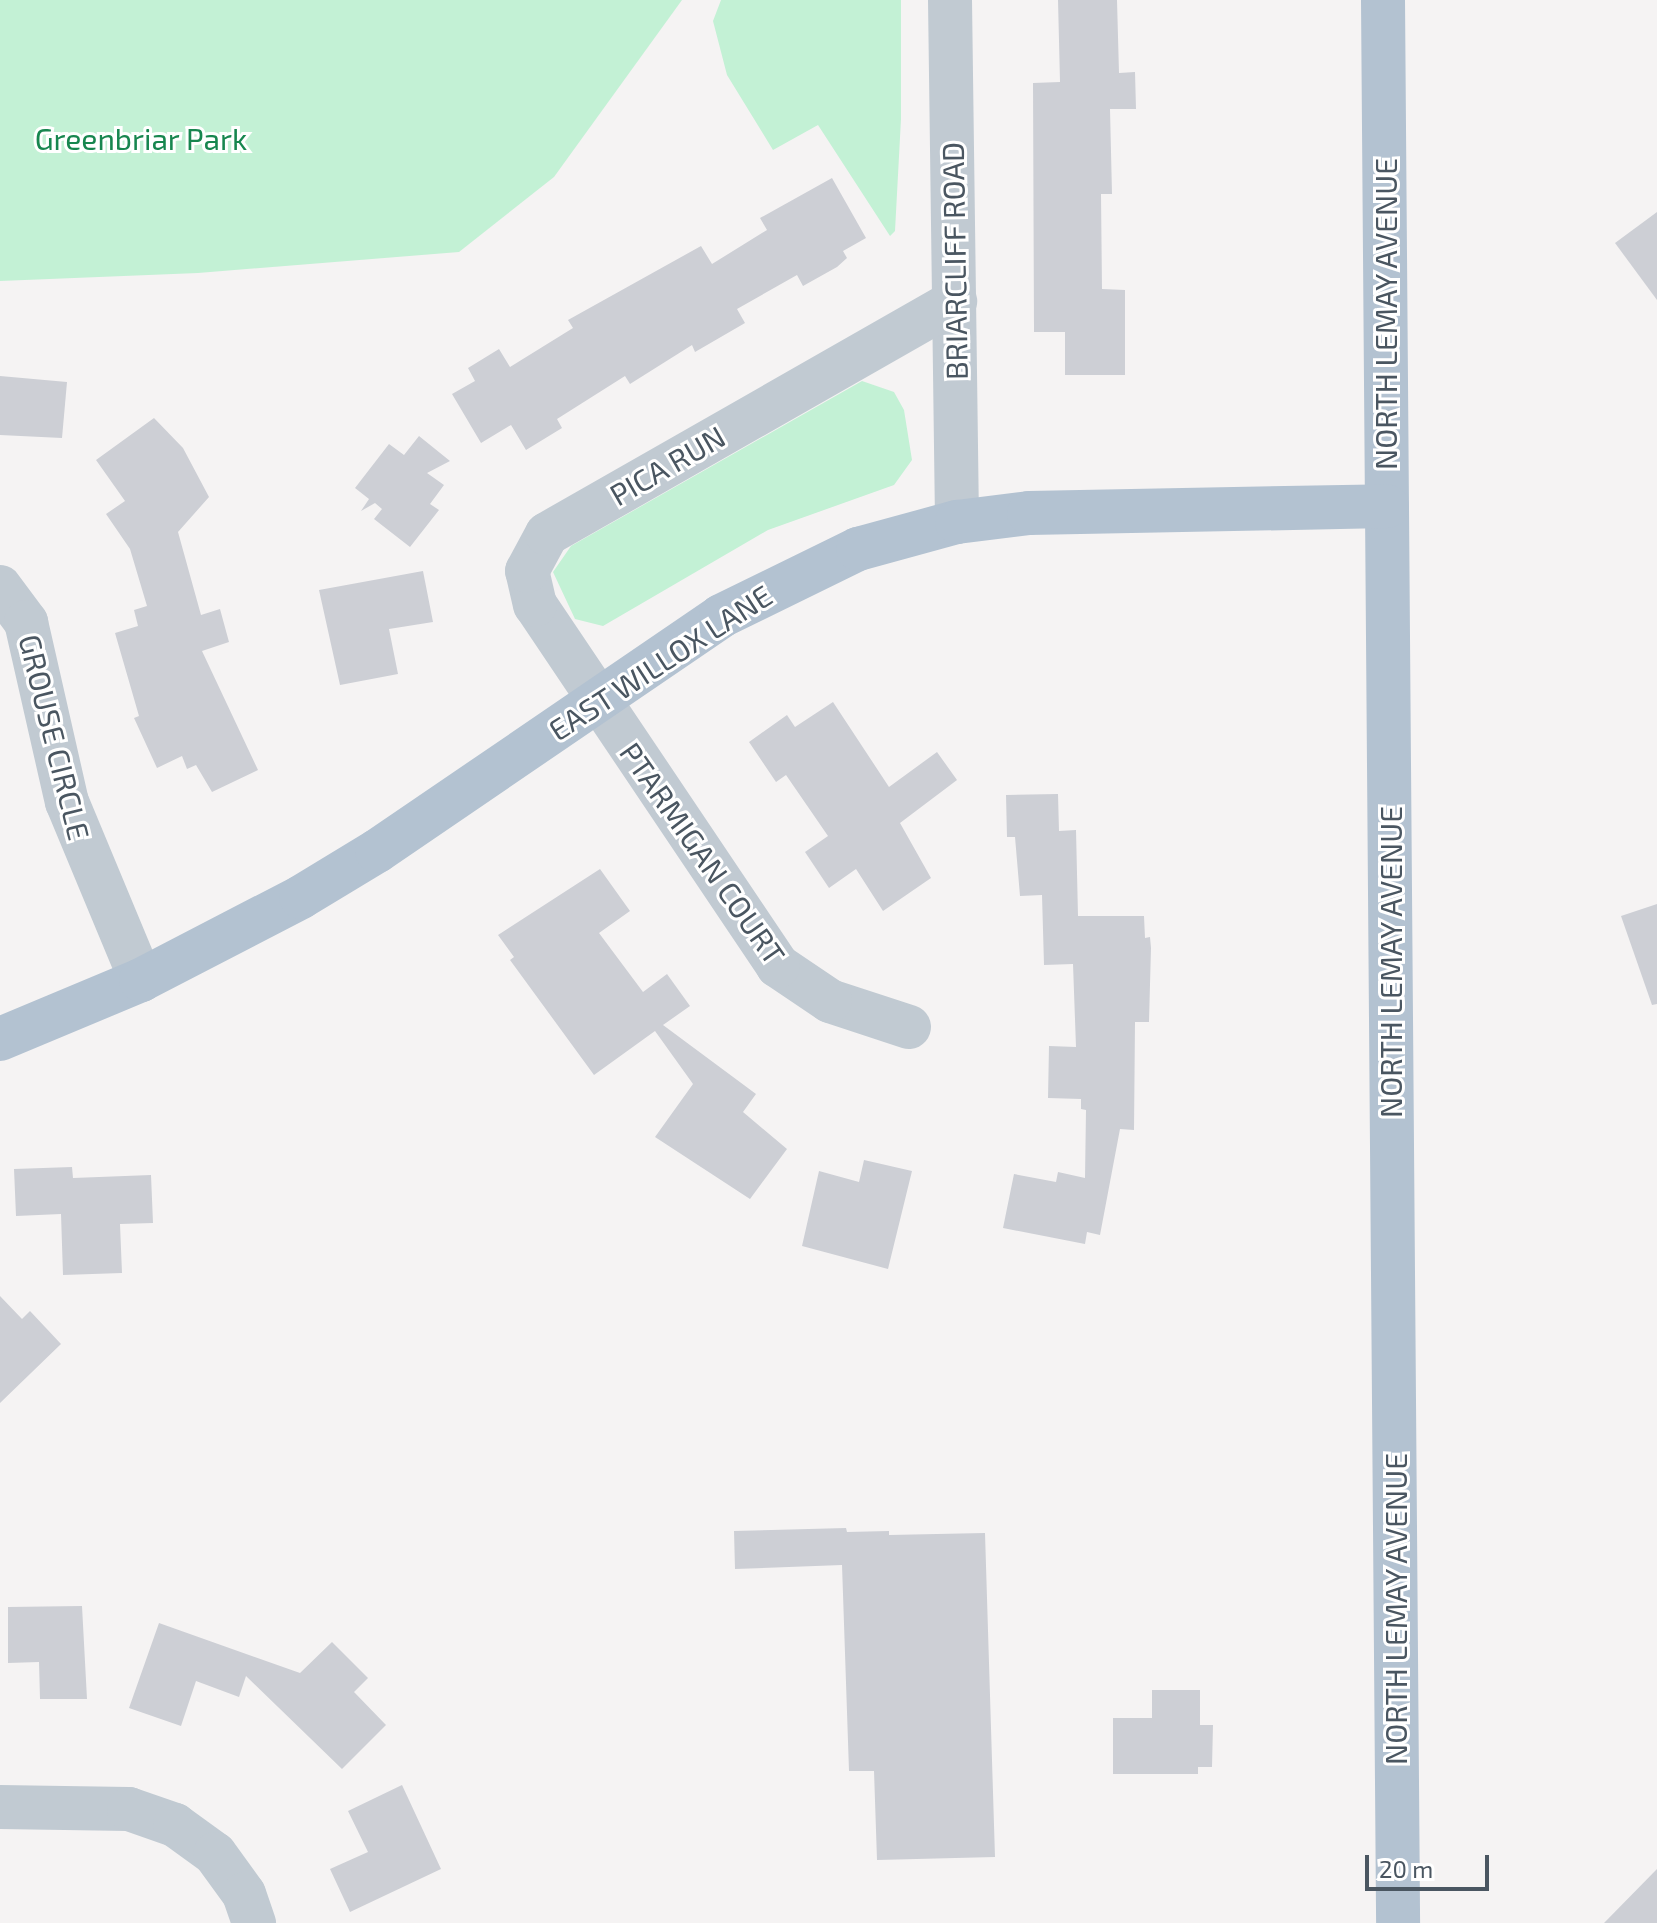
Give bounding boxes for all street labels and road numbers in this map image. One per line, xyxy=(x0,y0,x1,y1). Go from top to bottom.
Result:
street label: BRIARCLIFF ROAD xyxy=(934,141,974,381)
street label: NORTH LEMAY AVENUE xyxy=(1367,157,1403,471)
street label: PICA RUN xyxy=(603,417,731,513)
street label: EAST WILLOX LANE xyxy=(541,576,779,748)
street label: GROUSE CIRCLE xyxy=(12,631,98,843)
street label: PTARMIGAN COURT xyxy=(613,735,793,971)
street label: NORTH LEMAY AVENUE xyxy=(1372,805,1408,1119)
street label: NORTH LEMAY AVENUE xyxy=(1377,1452,1413,1766)

